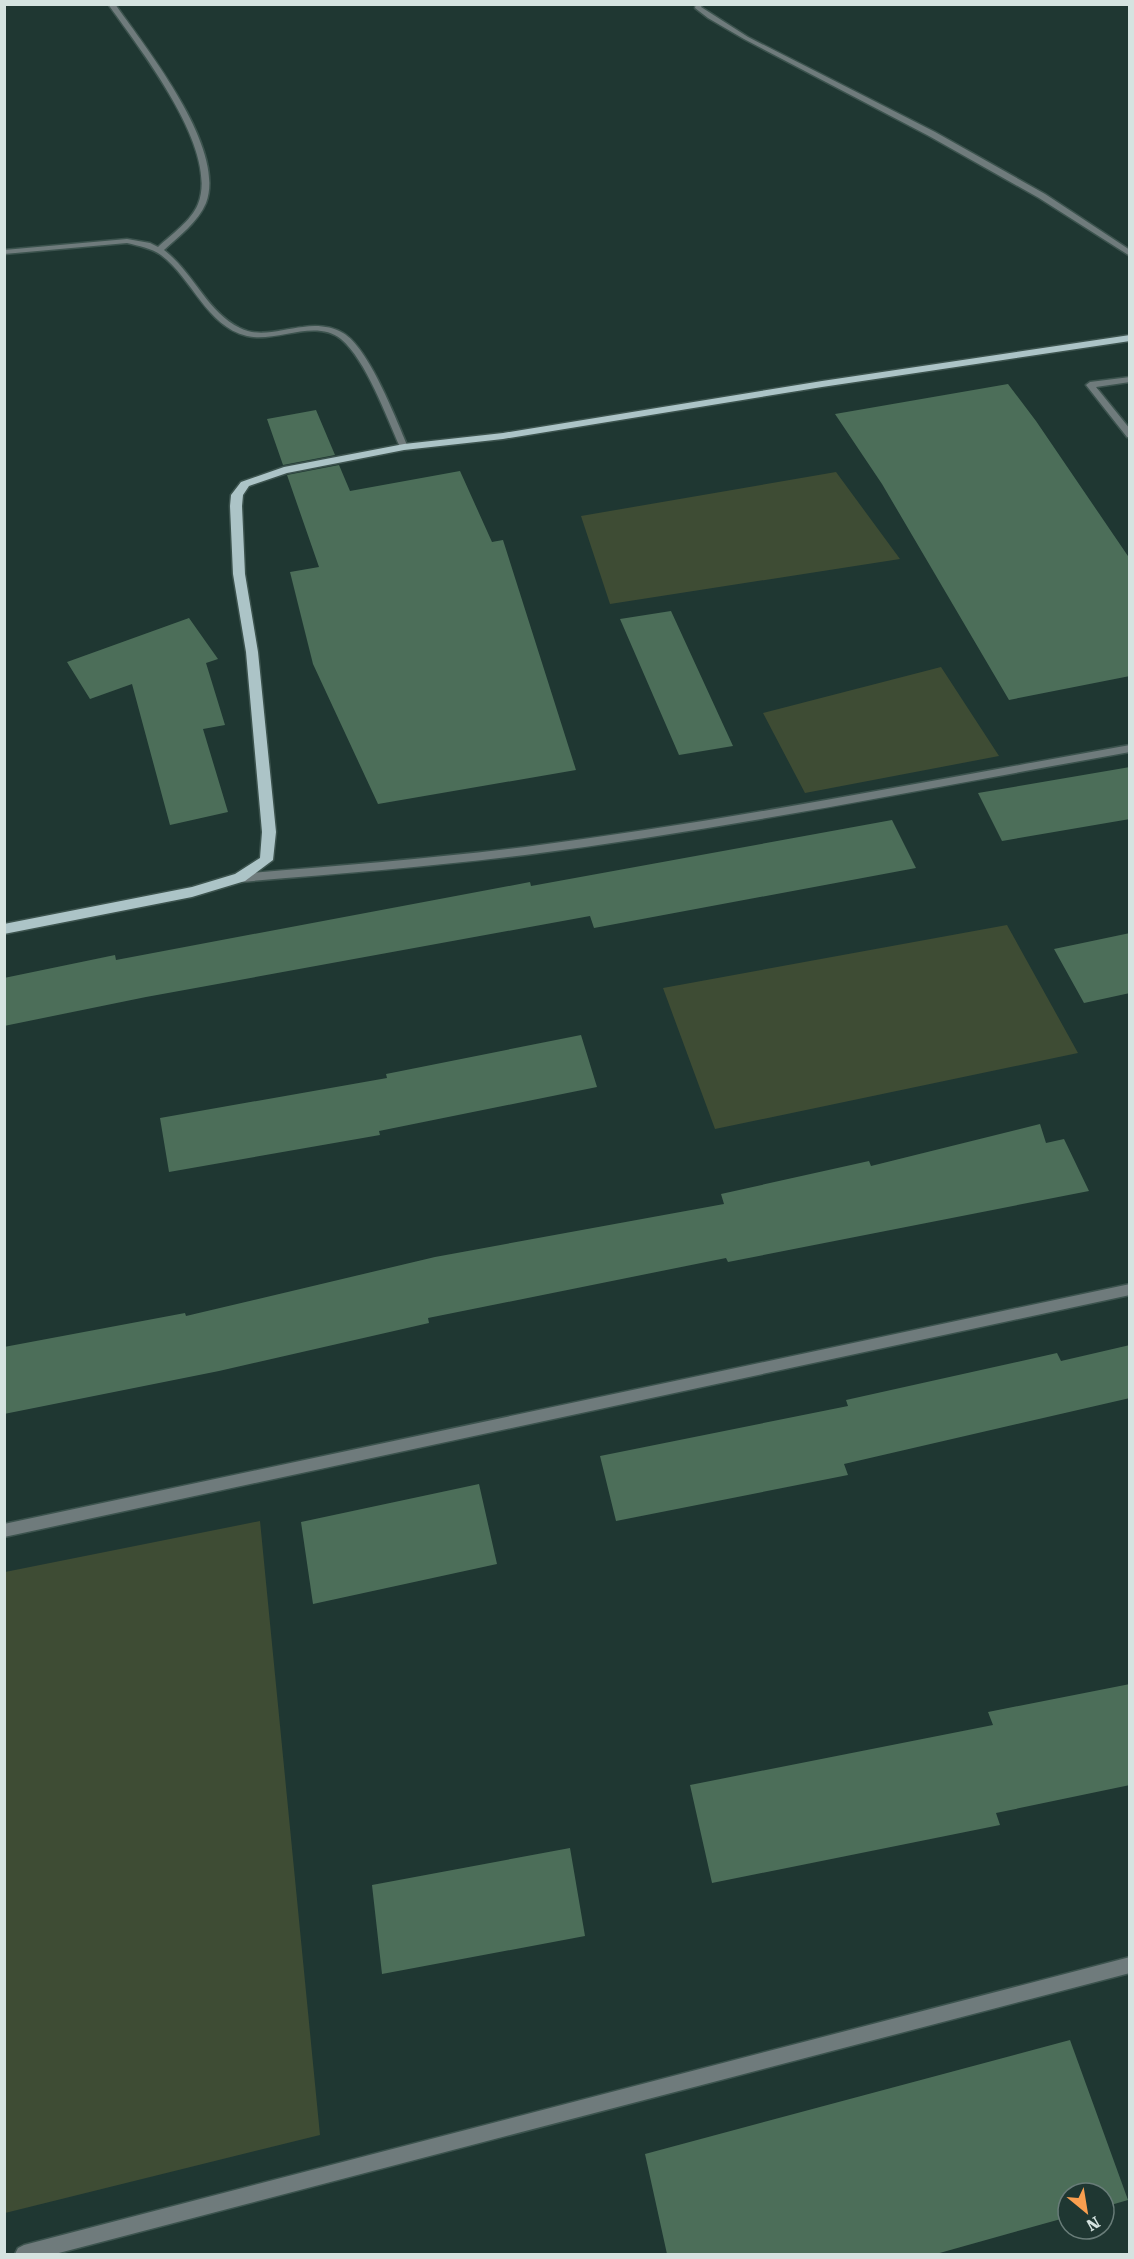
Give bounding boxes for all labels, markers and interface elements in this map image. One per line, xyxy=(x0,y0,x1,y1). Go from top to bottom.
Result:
north arrow xyxy=(1056,2181,1116,2241)
text: N xyxy=(1083,2212,1103,2235)

